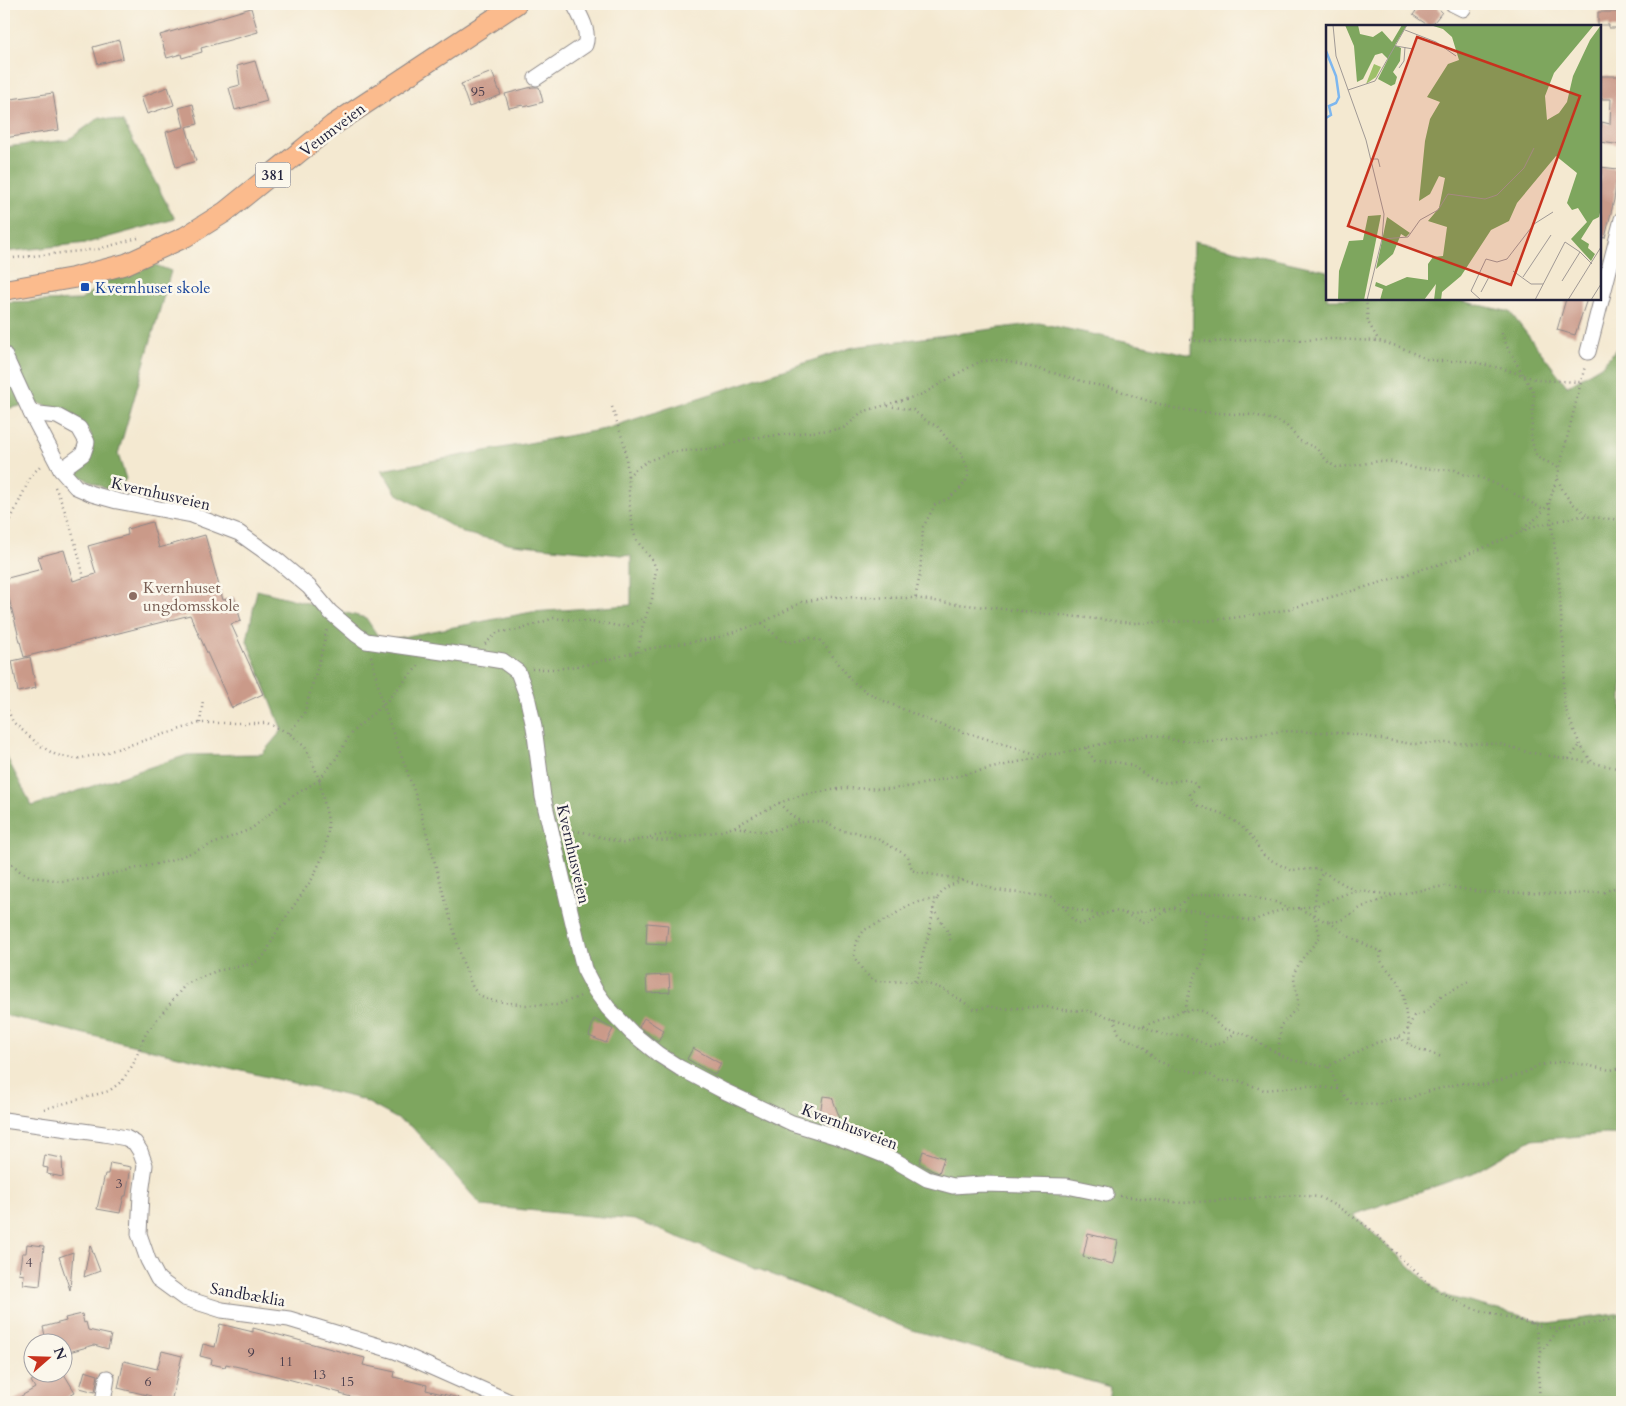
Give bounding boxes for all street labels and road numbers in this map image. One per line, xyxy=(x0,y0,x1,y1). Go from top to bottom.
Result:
street label: Veumveien xyxy=(295,98,370,162)
road number: 381 xyxy=(256,162,290,188)
street label: Kvernhusveien xyxy=(109,472,213,516)
street label: Kvernhusveien xyxy=(551,802,595,906)
street label: Kvernhusveien xyxy=(798,1099,901,1155)
street label: Sandbæklia xyxy=(209,1278,287,1312)

